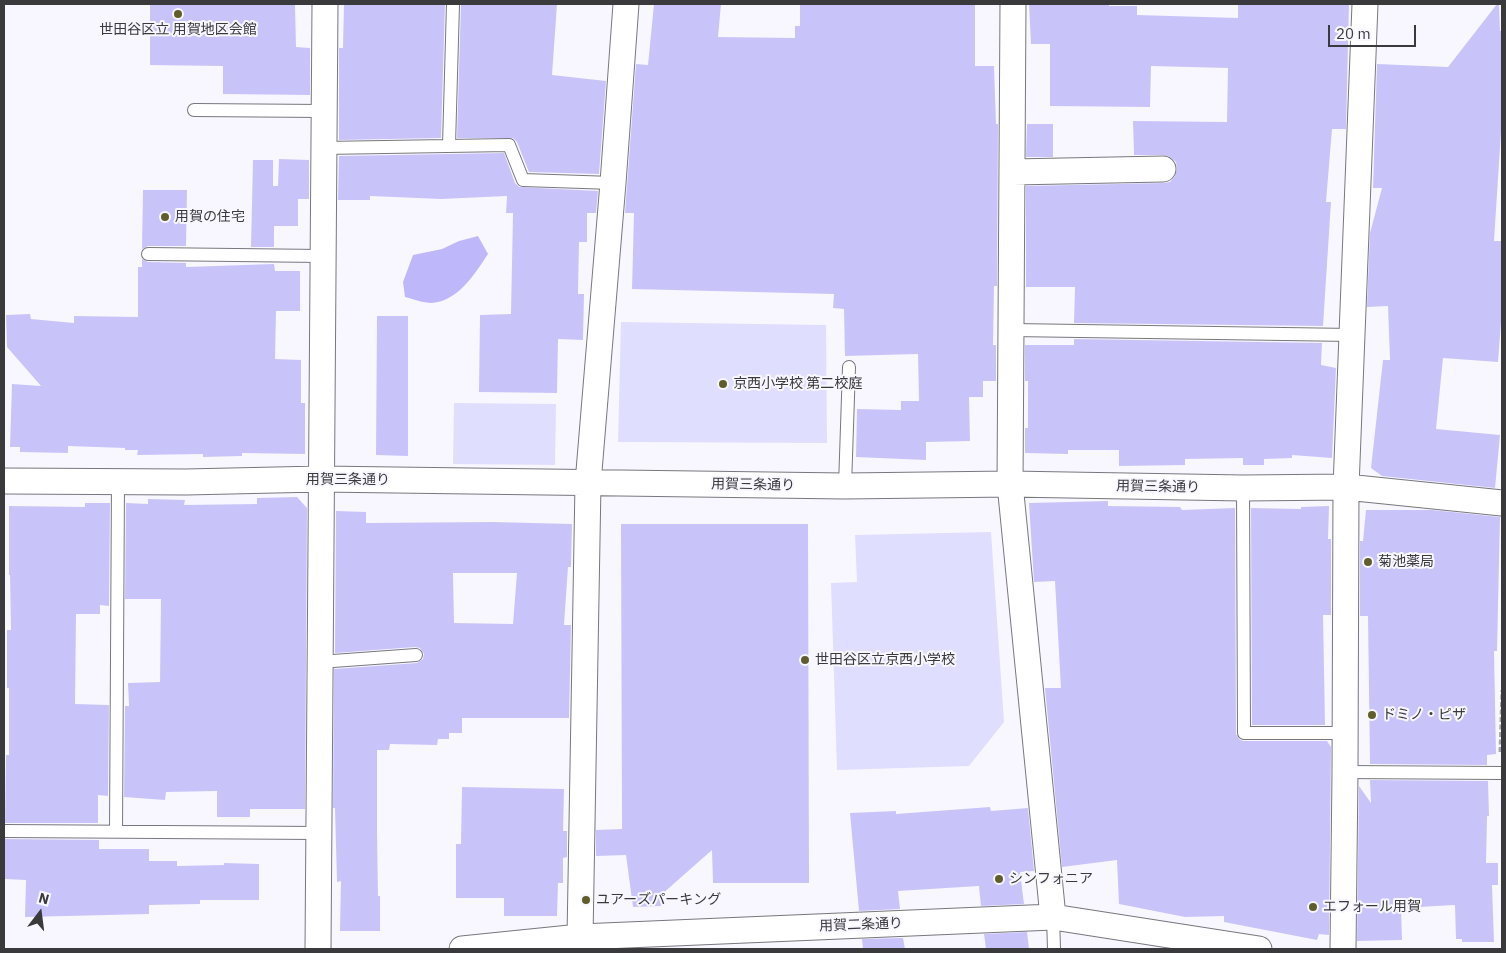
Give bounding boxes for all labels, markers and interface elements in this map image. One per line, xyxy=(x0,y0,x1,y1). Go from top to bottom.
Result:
marker: 世田谷区立 用賀地区会館 xyxy=(172,8,184,20)
scale bar xyxy=(1331,15,1418,47)
place label: 世田谷区立 用賀地区会館 xyxy=(99,22,257,38)
text: 20 m xyxy=(1336,24,1371,43)
place label: 用賀の住宅 xyxy=(175,209,245,225)
marker: 用賀の住宅 xyxy=(159,211,171,223)
place label: 京西小学校 第二校庭 xyxy=(733,376,862,392)
marker: 京西小学校 第二校庭 xyxy=(717,378,729,390)
street label: 用賀三条通り xyxy=(306,472,390,488)
street label: 用賀三条通り xyxy=(711,476,795,494)
street label: 用賀三条通り xyxy=(1116,478,1200,496)
place label: 菊池薬局 xyxy=(1378,554,1434,570)
marker: 菊池薬局 xyxy=(1362,556,1374,568)
place label: 世田谷区立京西小学校 xyxy=(815,652,955,668)
marker: 世田谷区立京西小学校 xyxy=(799,654,811,666)
place label: ドミノ・ピザ xyxy=(1382,707,1466,723)
marker: ドミノ・ピザ xyxy=(1366,709,1378,721)
place label: シンフォニア xyxy=(1009,871,1093,887)
marker: シンフォニア xyxy=(993,873,1005,885)
north arrow xyxy=(15,888,65,938)
text: N xyxy=(37,889,51,909)
place label: ユアーズパーキング xyxy=(596,892,721,908)
marker: ユアーズパーキング xyxy=(580,894,592,906)
place label: エフォール用賀 xyxy=(1323,899,1421,915)
marker: エフォール用賀 xyxy=(1307,901,1319,913)
street label: 用賀二条通り xyxy=(819,915,903,935)

